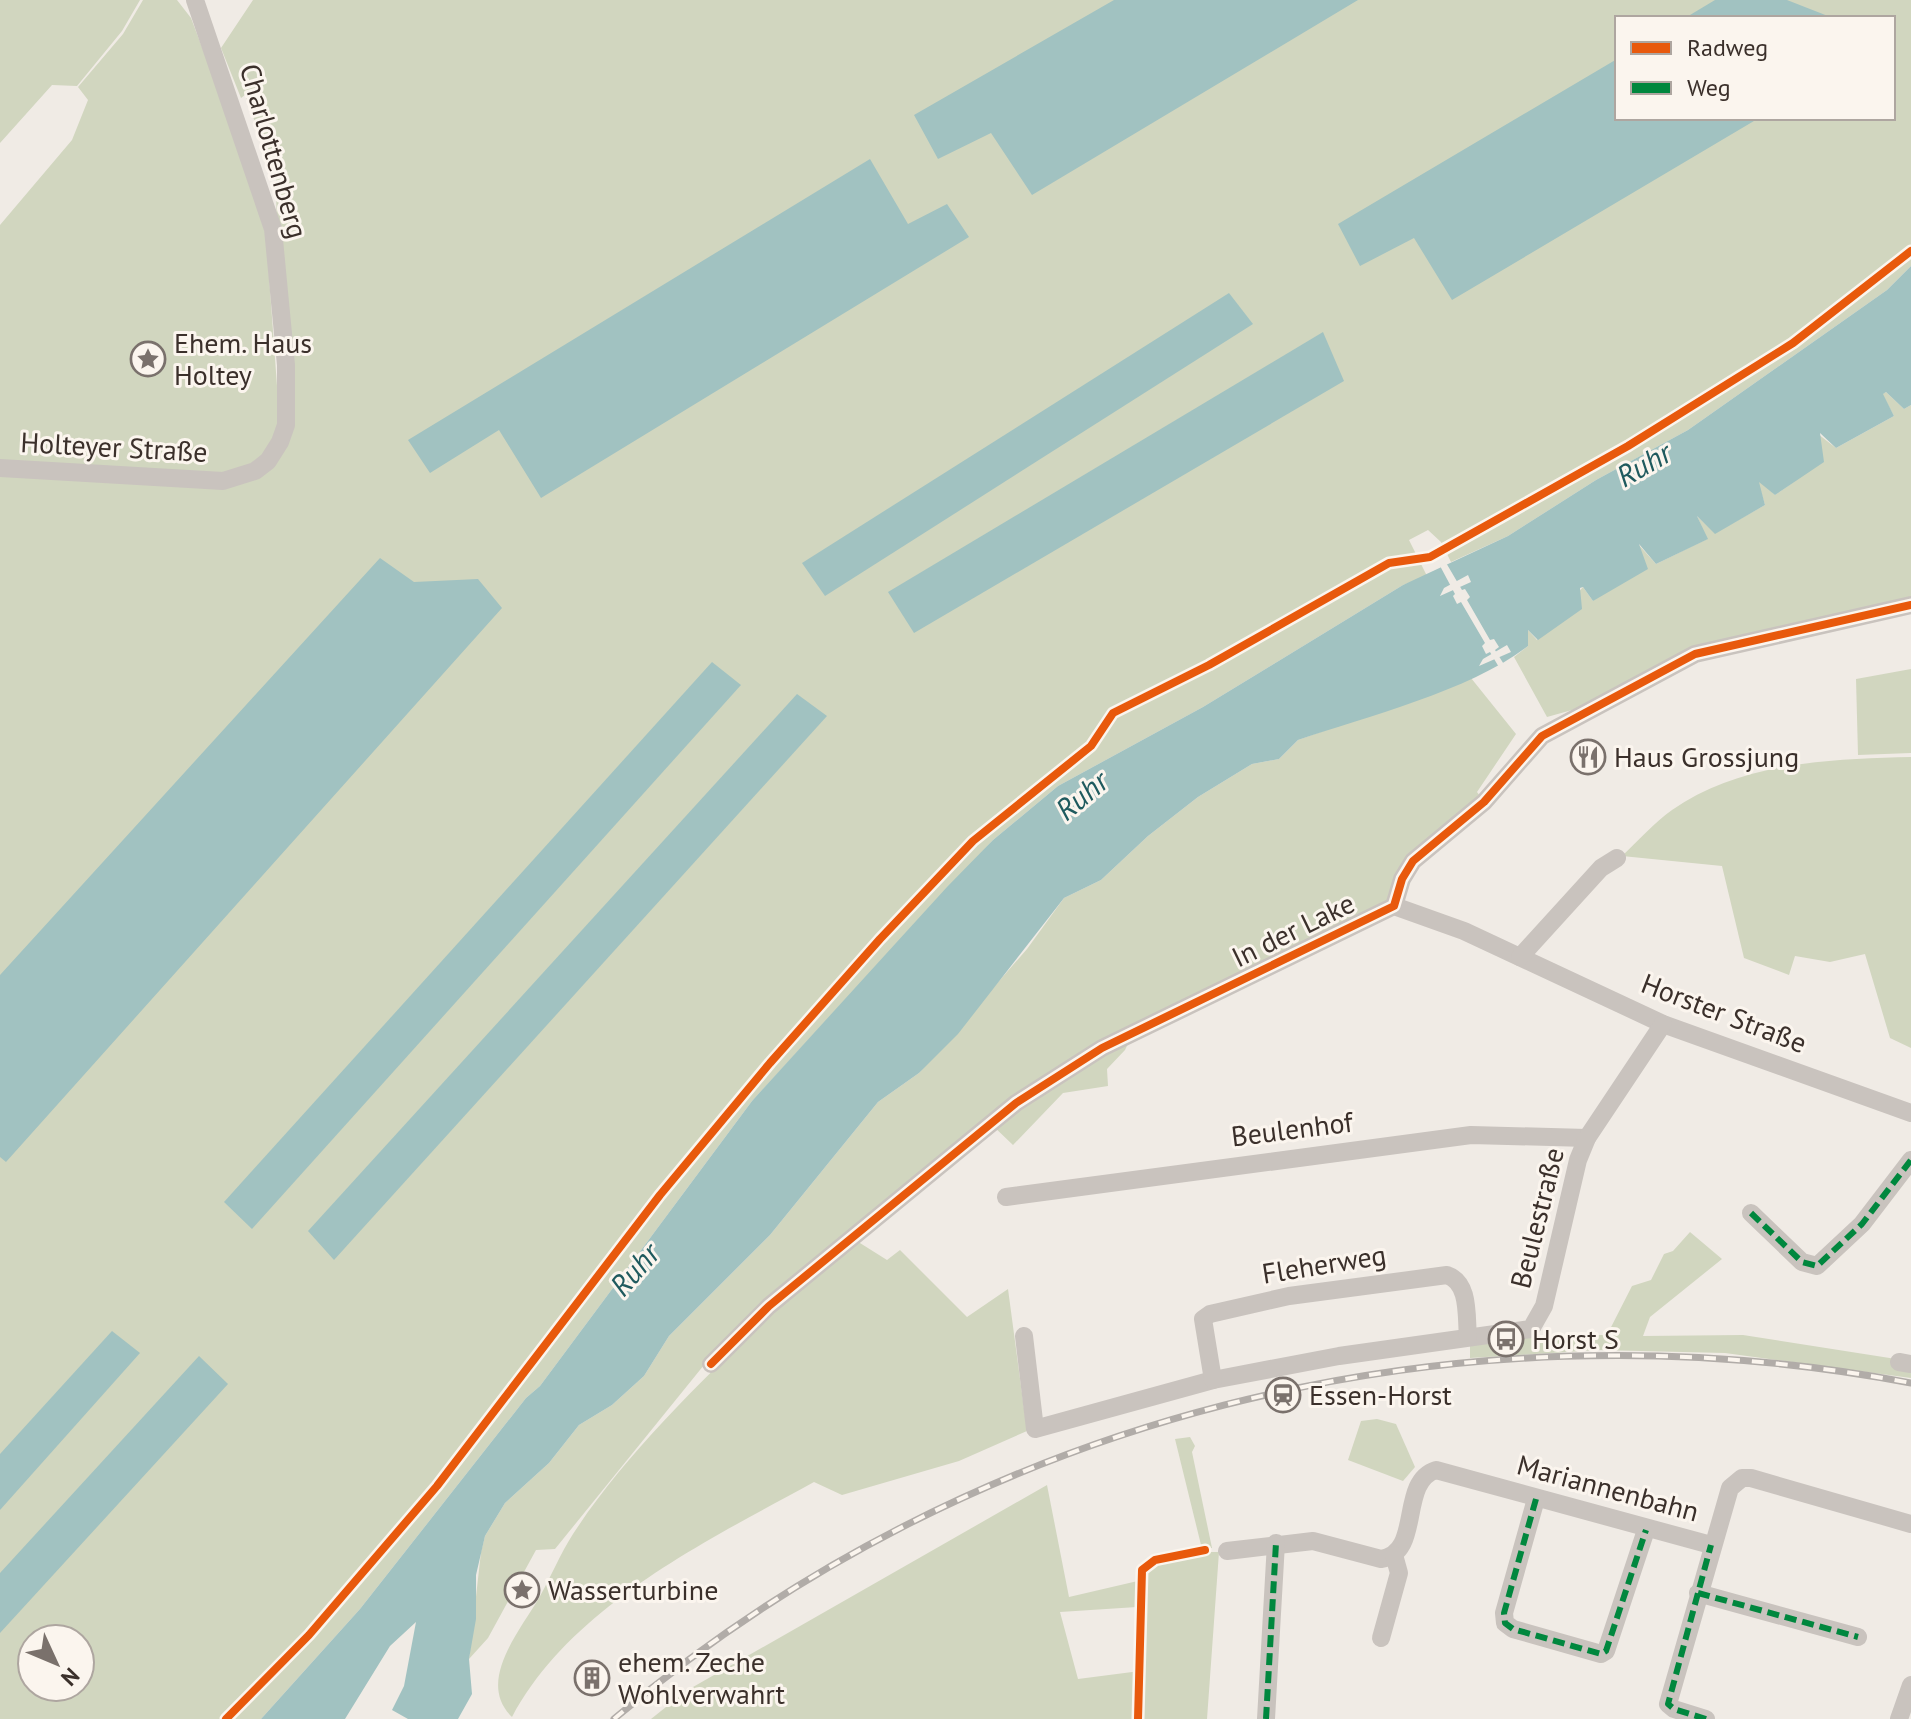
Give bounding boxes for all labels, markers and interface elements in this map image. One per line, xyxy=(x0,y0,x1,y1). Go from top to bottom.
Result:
legend xyxy=(1615,16,1895,120)
text: Radweg xyxy=(1687,32,1768,63)
street label: Charlottenberg xyxy=(232,59,317,242)
text: Weg xyxy=(1687,72,1731,103)
place label: Ehem. Haus Holtey xyxy=(174,324,312,393)
place icon: Ehem. Haus Holtey xyxy=(129,340,167,378)
street label: Holteyer Straße xyxy=(20,423,209,470)
water label: Ruhr xyxy=(1609,431,1680,495)
restaurant icon: Haus Grossjung xyxy=(1569,738,1607,776)
place label: Haus Grossjung xyxy=(1614,738,1799,775)
water label: Ruhr xyxy=(1047,760,1117,828)
street label: In der Lake xyxy=(1225,884,1360,975)
street label: Horster Straße xyxy=(1636,964,1812,1061)
street label: Beulenhof xyxy=(1229,1103,1356,1154)
street label: Beulestraße xyxy=(1501,1144,1572,1292)
water label: Ruhr xyxy=(600,1233,669,1303)
street label: Fleherweg xyxy=(1259,1235,1389,1292)
bus stop icon: Horst S xyxy=(1487,1320,1525,1358)
place label: Horst S xyxy=(1532,1320,1619,1357)
station icon: Essen-Horst xyxy=(1264,1376,1302,1414)
place label: Essen-Horst xyxy=(1309,1376,1452,1413)
street label: Mariannenbahn xyxy=(1513,1445,1703,1530)
place icon: Wasserturbine xyxy=(503,1571,541,1609)
place label: Wasserturbine xyxy=(548,1571,718,1608)
north arrow xyxy=(16,1623,96,1703)
place label: ehem. Zeche Wohlverwahrt xyxy=(618,1643,786,1712)
building icon: ehem. Zeche Wohlverwahrt xyxy=(573,1659,611,1697)
text: N xyxy=(55,1662,85,1692)

